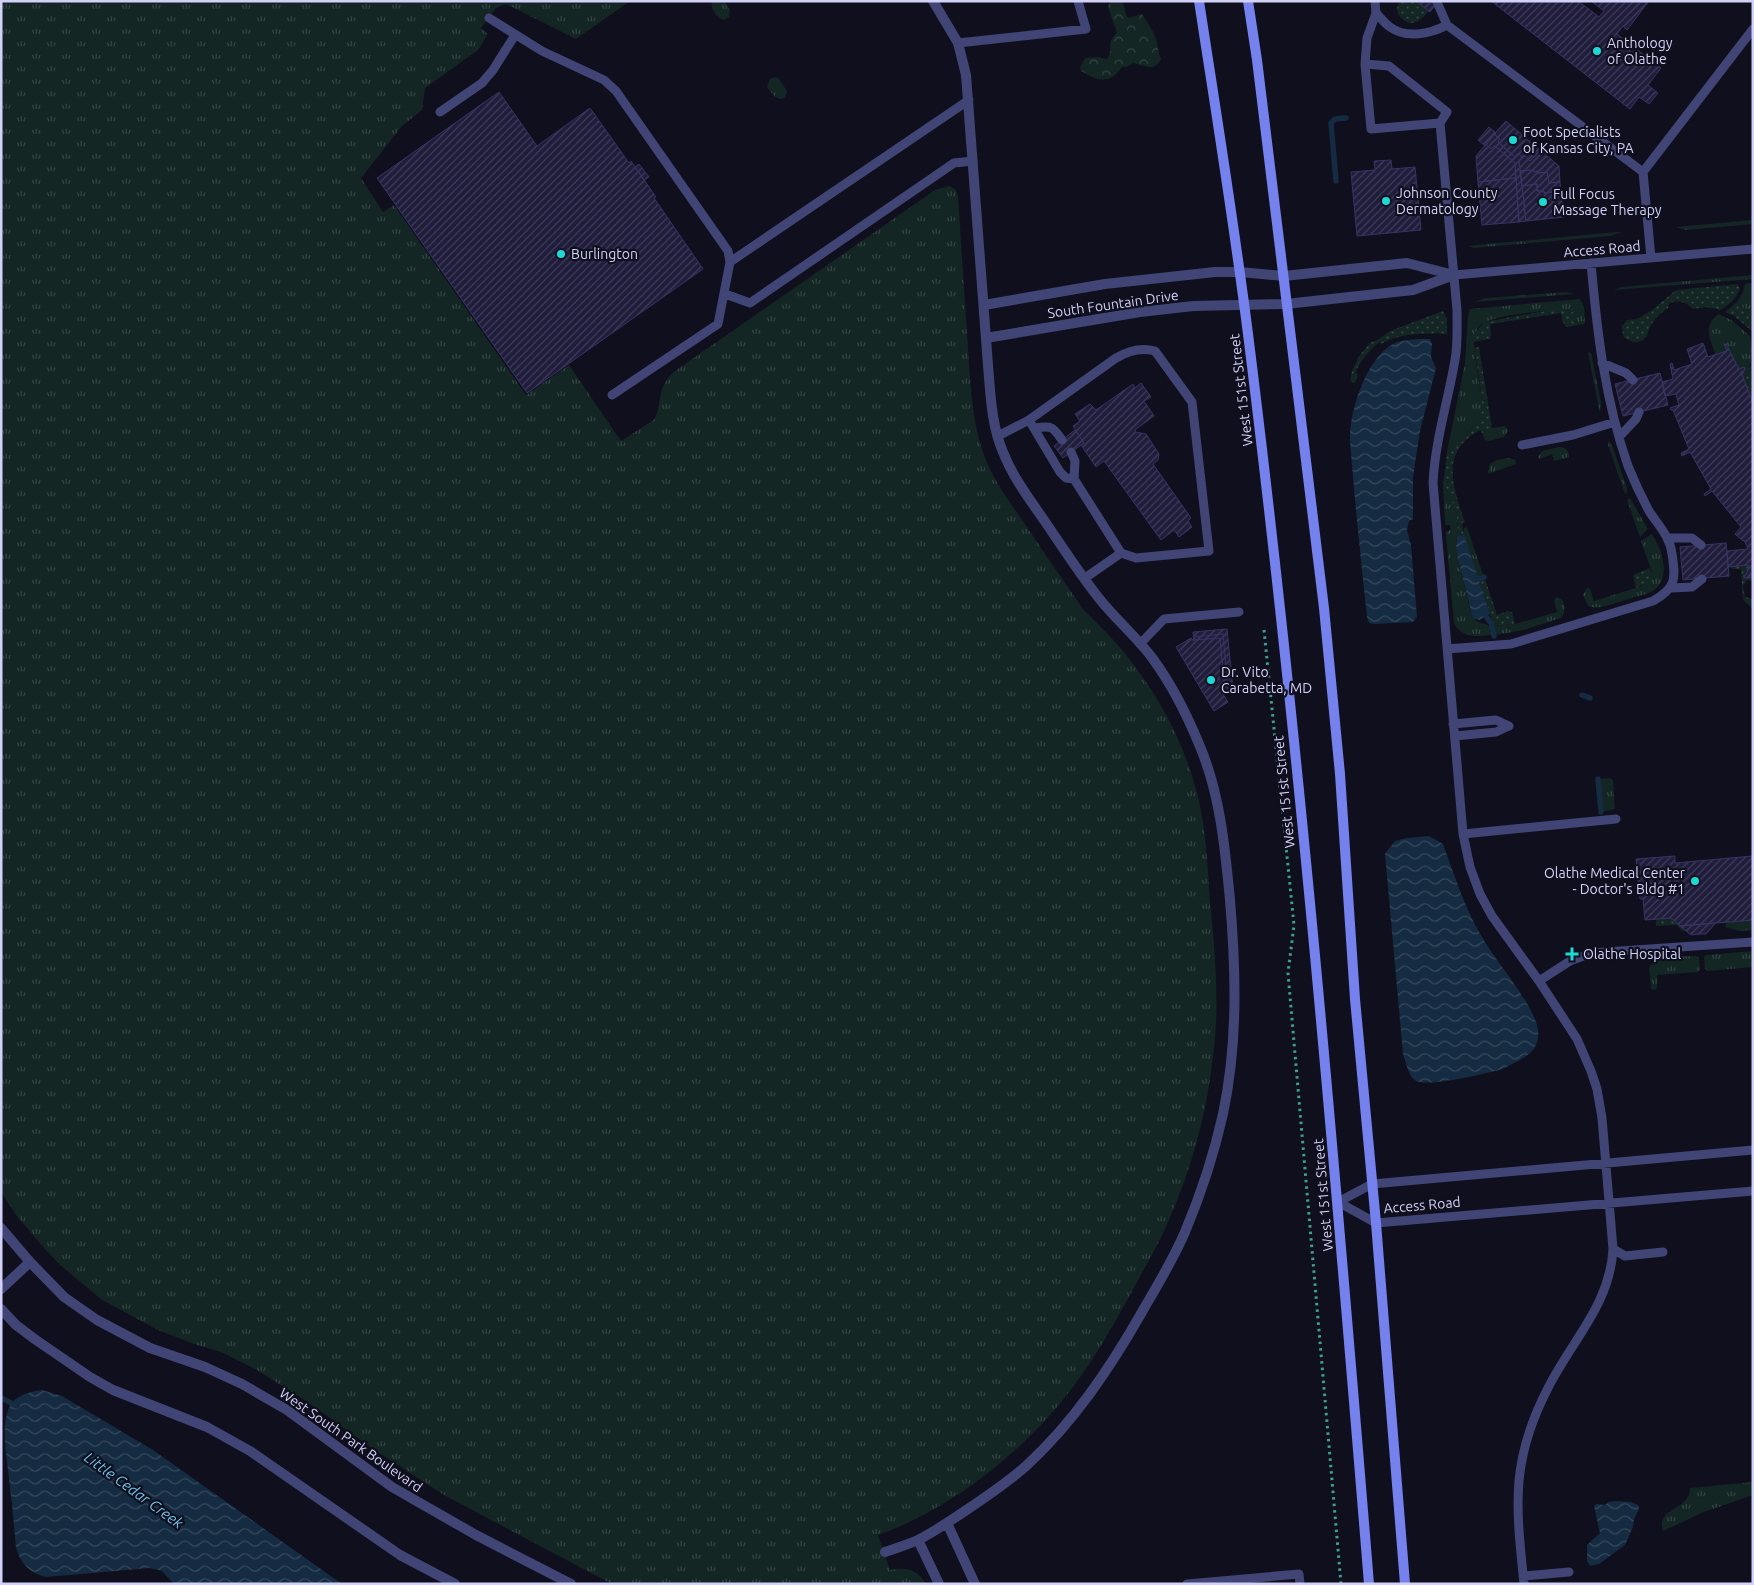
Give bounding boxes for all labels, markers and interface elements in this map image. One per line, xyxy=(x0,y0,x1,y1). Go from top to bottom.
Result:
place label: Anthology of Olathe xyxy=(1607,35,1673,67)
marker: Anthology of Olathe xyxy=(1591,45,1603,57)
place label: Foot Specialists of Kansas City, PA xyxy=(1523,124,1634,156)
marker: Foot Specialists of Kansas City, PA xyxy=(1507,134,1519,146)
place label: Johnson County Dermatology xyxy=(1396,185,1498,217)
place label: Full Focus Massage Therapy xyxy=(1553,186,1662,218)
marker: Johnson County Dermatology xyxy=(1380,195,1392,207)
marker: Full Focus Massage Therapy xyxy=(1537,196,1549,208)
street label: Access Road xyxy=(1563,238,1641,260)
place label: Burlington xyxy=(571,246,638,262)
marker: Burlington xyxy=(555,248,567,260)
street label: South Fountain Drive xyxy=(1046,287,1180,321)
street label: West 151st Street xyxy=(1226,333,1256,447)
place label: Dr. Vito Carabetta, MD xyxy=(1221,664,1312,696)
marker: Dr. Vito Carabetta, MD xyxy=(1205,674,1217,686)
street label: West 151st Street xyxy=(1270,735,1298,849)
place label: Olathe Medical Center - Doctor's Bldg #1 xyxy=(1544,865,1686,897)
marker: Olathe Medical Center - Doctor's Bldg #1 xyxy=(1689,875,1701,887)
place label: Olathe Hospital xyxy=(1583,946,1681,962)
marker: Olathe Hospital xyxy=(1565,947,1579,961)
street label: West 151st Street xyxy=(1310,1138,1336,1252)
street label: Access Road xyxy=(1383,1194,1461,1216)
street label: West South Park Boulevard xyxy=(277,1385,425,1495)
water label: Little Cedar Creek xyxy=(81,1448,187,1532)

